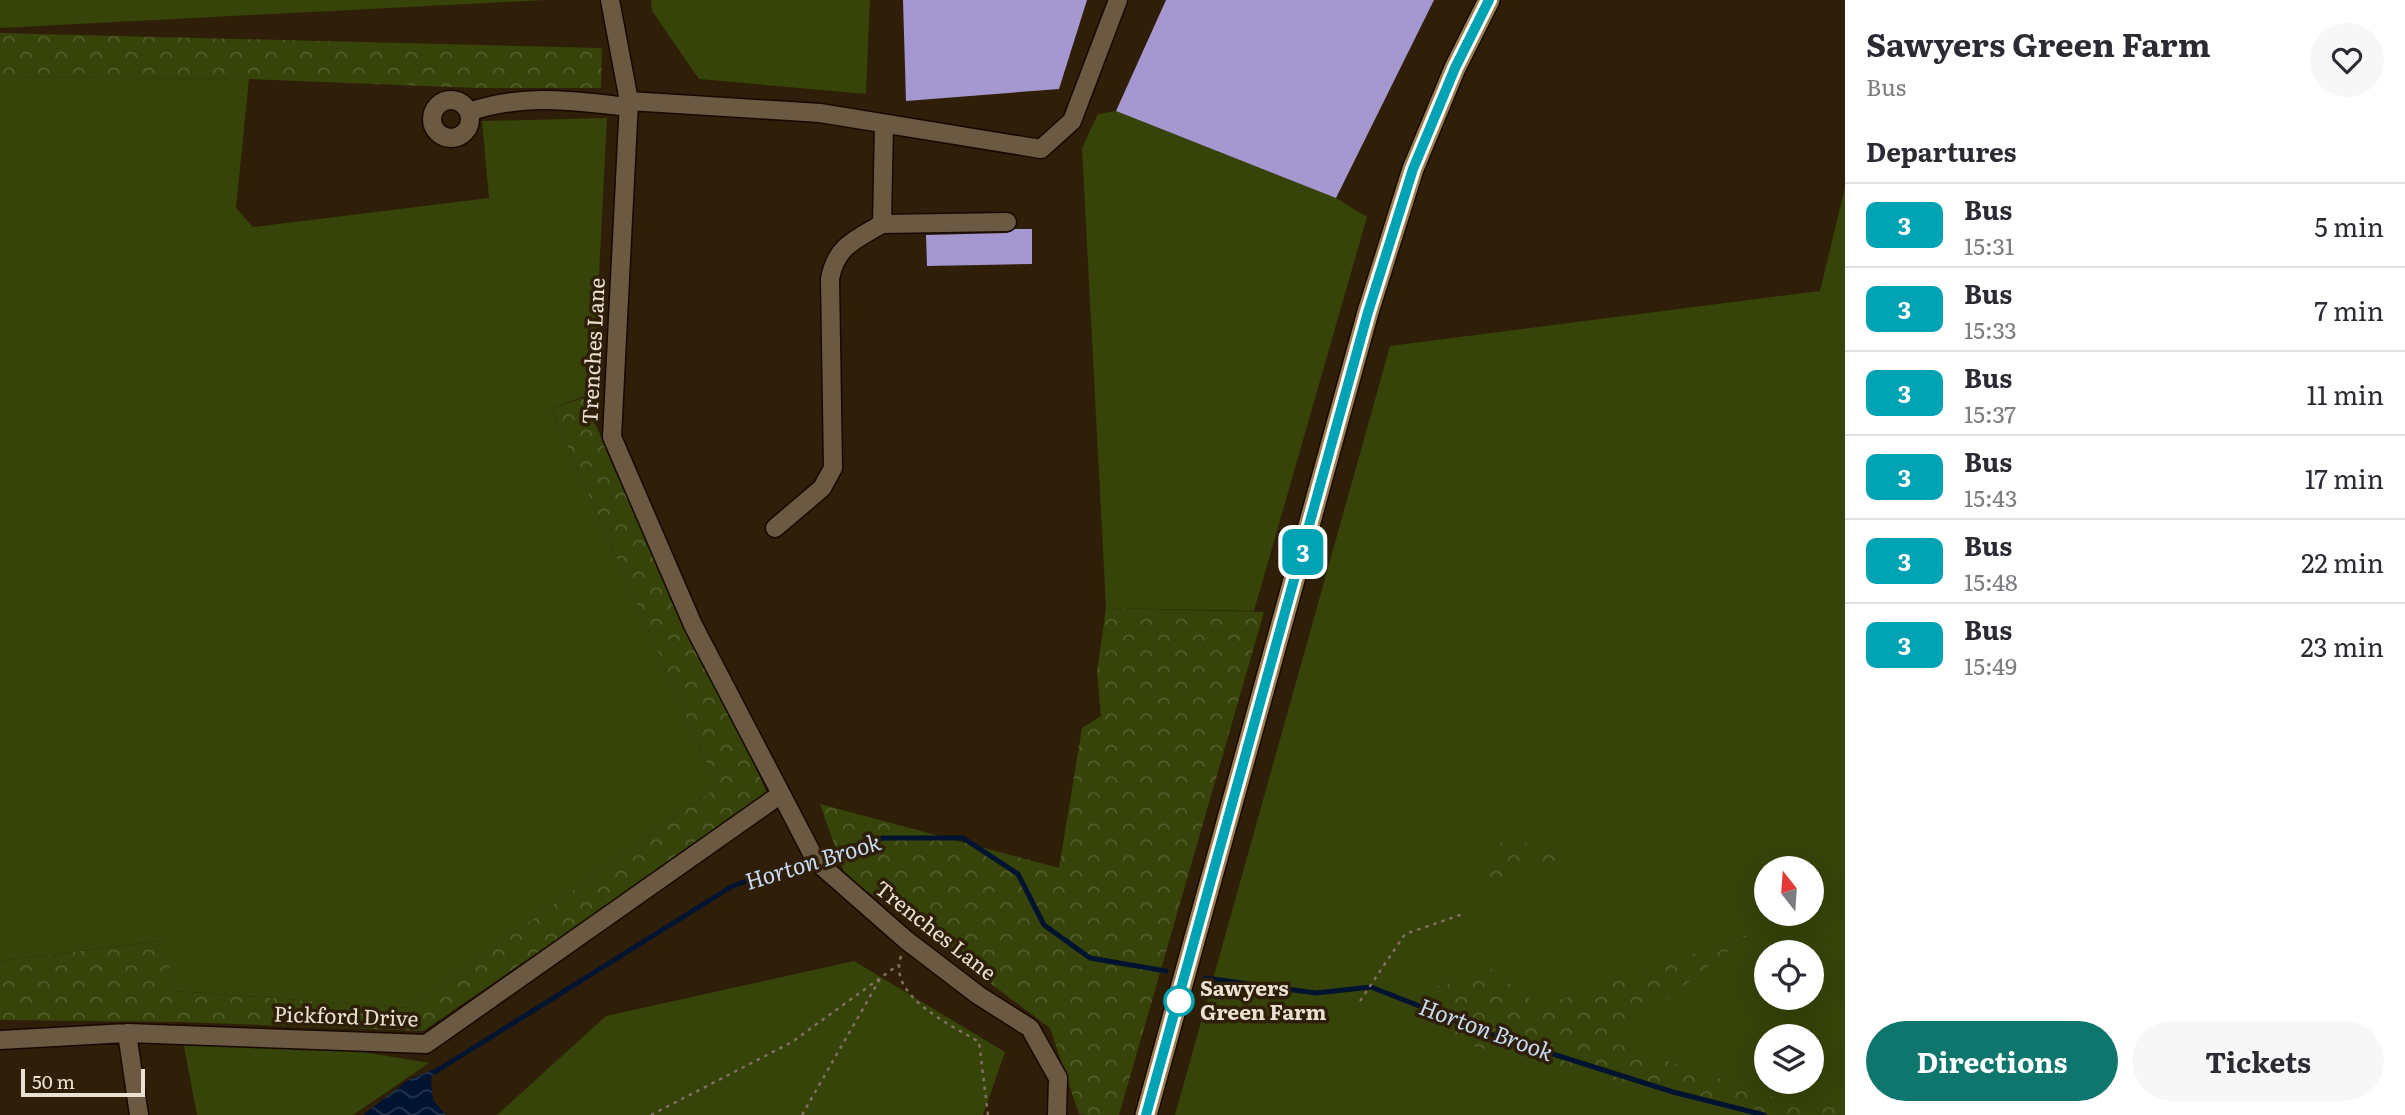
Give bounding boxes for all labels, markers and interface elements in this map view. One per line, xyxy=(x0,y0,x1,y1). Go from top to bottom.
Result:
text: Sawyers Green Farm xyxy=(1866,18,2211,67)
button: heart xyxy=(2310,23,2384,97)
text: Bus xyxy=(1866,69,1906,103)
text: Departures xyxy=(1866,131,2017,170)
text: Bus xyxy=(1964,189,2012,228)
text: 5 min xyxy=(2315,206,2384,245)
text: 3 xyxy=(1898,207,1911,242)
text: 15:31 xyxy=(1964,228,2014,262)
text: Bus xyxy=(1964,273,2012,312)
street label: Trenches Lane xyxy=(572,277,611,425)
text: 7 min xyxy=(2315,290,2384,329)
text: 3 xyxy=(1898,291,1911,326)
text: 15:33 xyxy=(1964,312,2017,346)
text: Bus xyxy=(1964,357,2012,396)
text: 11 min xyxy=(2307,374,2384,413)
text: 3 xyxy=(1898,375,1911,410)
text: 15:37 xyxy=(1964,396,2016,430)
text: Bus xyxy=(1964,441,2012,480)
text: 17 min xyxy=(2305,458,2384,497)
text: 3 xyxy=(1898,459,1911,494)
text: 15:43 xyxy=(1964,480,2017,514)
text: Bus xyxy=(1964,525,2012,564)
line badge: 3 xyxy=(1280,529,1326,575)
text: 3 xyxy=(1296,534,1310,569)
text: 22 min xyxy=(2301,542,2384,581)
text: 3 xyxy=(1898,543,1911,578)
text: 15:48 xyxy=(1964,564,2018,598)
text: Bus xyxy=(1964,609,2012,648)
text: 23 min xyxy=(2300,626,2384,665)
text: 3 xyxy=(1898,627,1911,662)
text: 15:49 xyxy=(1964,648,2017,682)
water label: Horton Brook xyxy=(740,823,885,897)
north arrow xyxy=(1754,856,1824,926)
map controls xyxy=(1754,856,1824,1094)
street label: Trenches Lane xyxy=(869,872,1004,986)
button: locate xyxy=(1754,940,1824,1010)
place label: Sawyers Green Farm xyxy=(1200,971,1326,1026)
marker: Sawyers Green Farm xyxy=(1164,986,1194,1016)
water label: Horton Brook xyxy=(1415,988,1559,1068)
street label: Pickford Drive xyxy=(273,996,419,1033)
button: Directions xyxy=(1866,1021,2118,1101)
button: Tickets xyxy=(2132,1021,2384,1101)
button: layers xyxy=(1754,1024,1824,1094)
scale bar xyxy=(21,1066,145,1098)
text: 50 m xyxy=(32,1067,75,1095)

